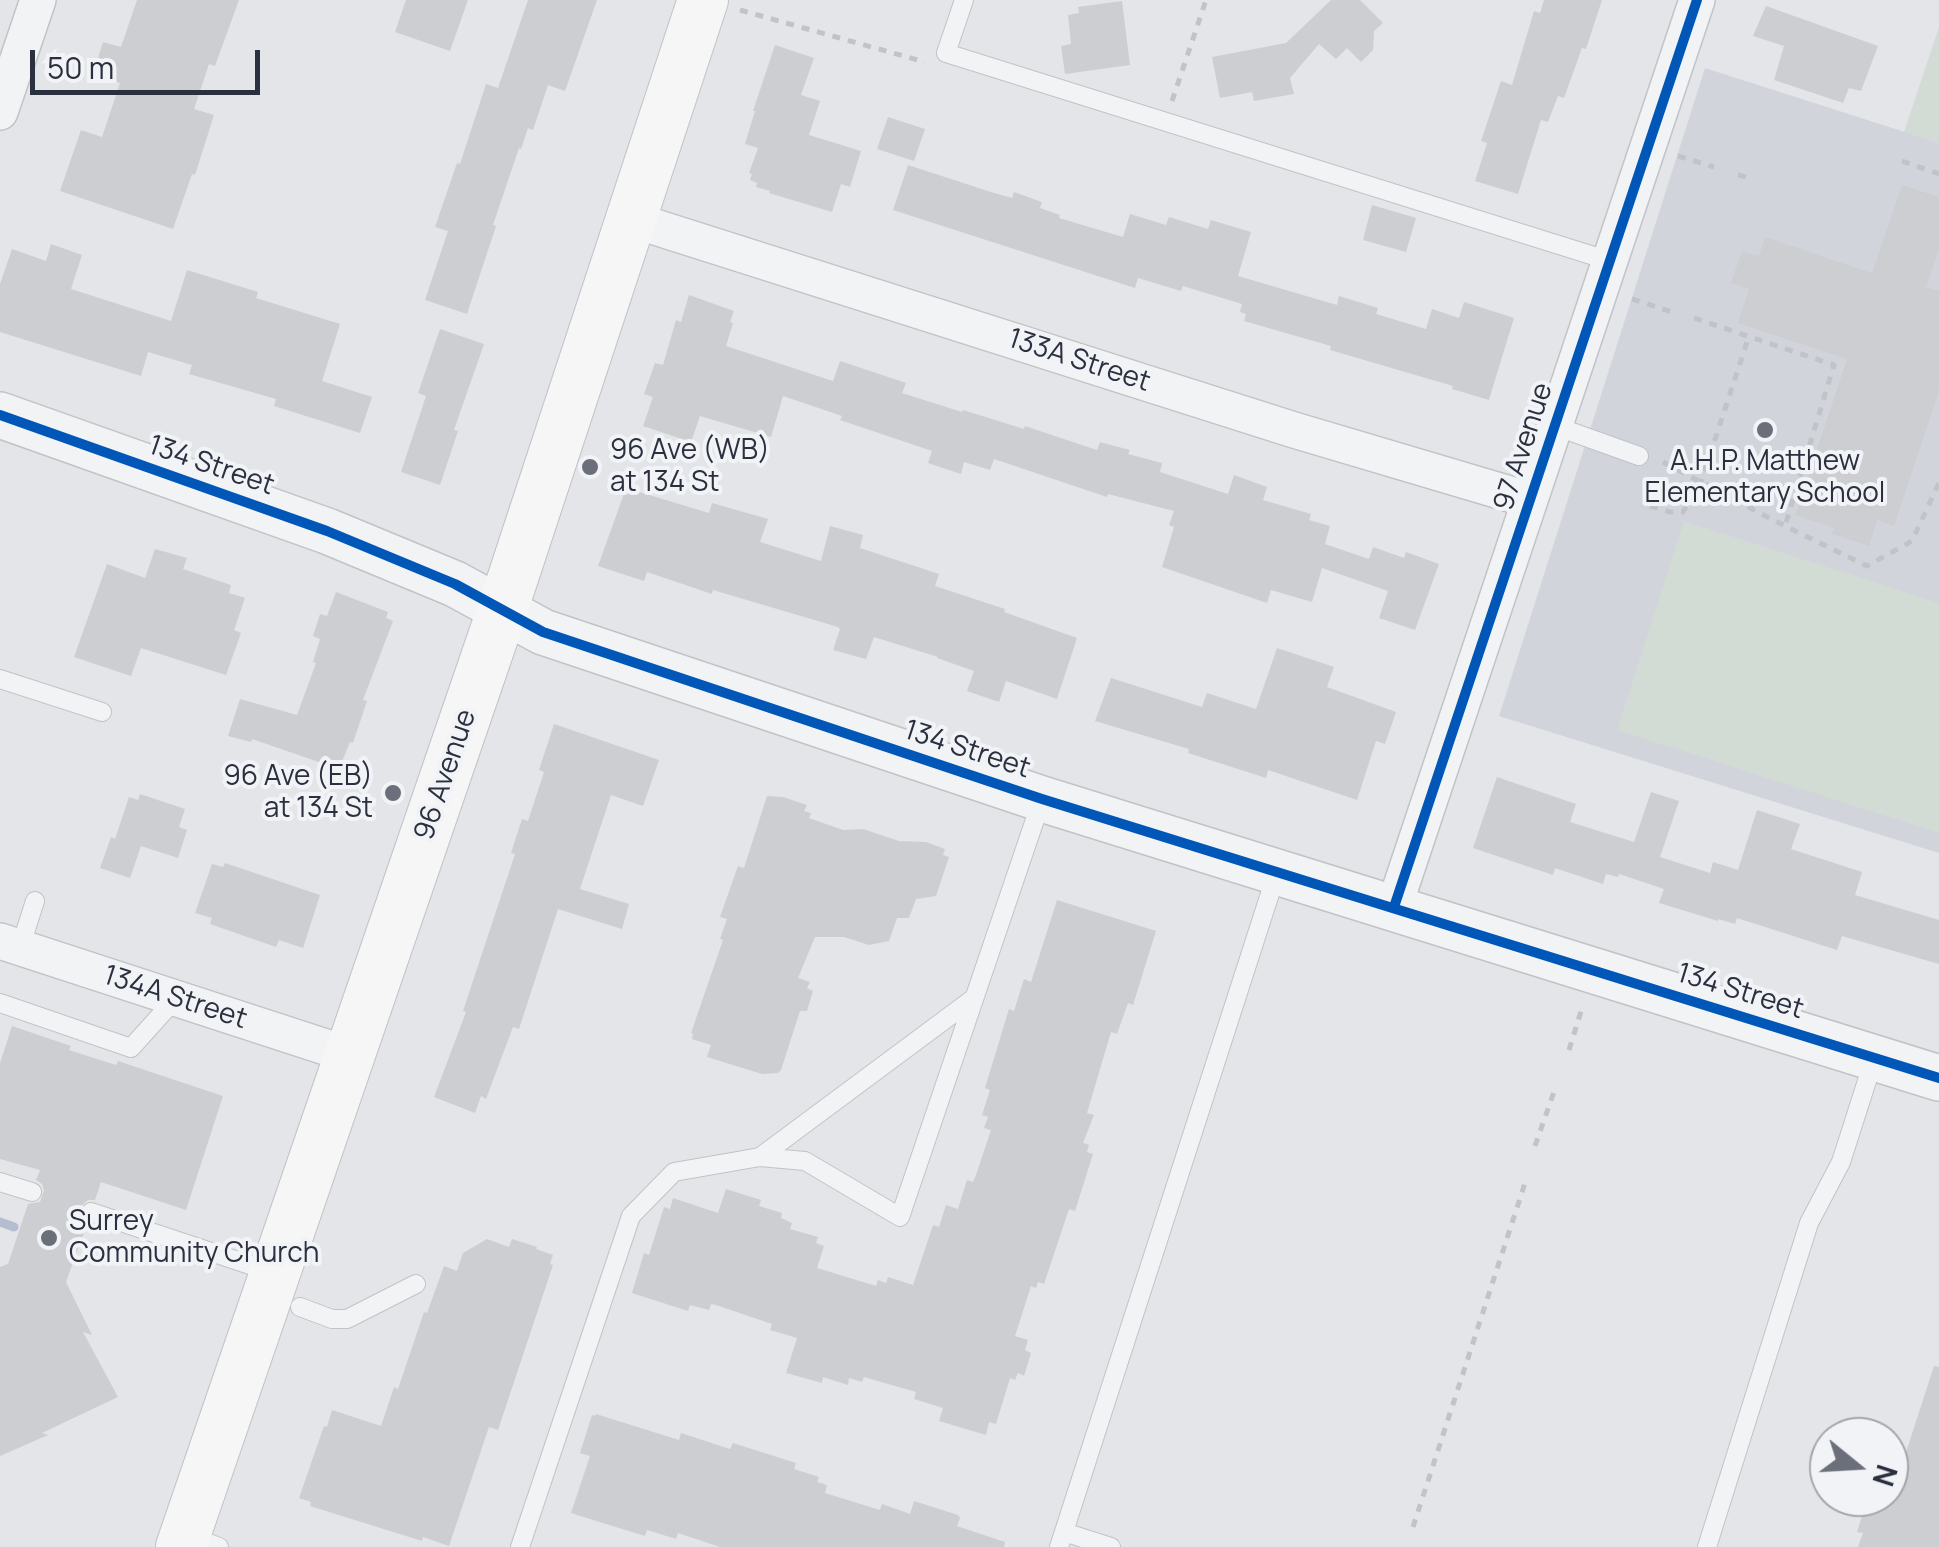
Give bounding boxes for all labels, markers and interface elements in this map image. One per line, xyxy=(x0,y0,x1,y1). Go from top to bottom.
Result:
scale bar xyxy=(35,30,265,92)
text: 50 m xyxy=(47,47,114,88)
street label: 133A Street xyxy=(1004,322,1154,400)
street label: 97 Avenue xyxy=(1488,379,1560,515)
marker: A.H.P. Matthew Elementary School xyxy=(1754,419,1776,441)
street label: 134 Street xyxy=(144,429,278,503)
place label: 96 Ave (WB) at 134 St xyxy=(610,434,770,500)
place label: A.H.P. Matthew Elementary School xyxy=(1645,445,1885,511)
marker: 96 Ave (WB) at 134 St xyxy=(579,456,601,478)
street label: 96 Avenue xyxy=(408,705,484,845)
street label: 134 Street xyxy=(900,714,1034,786)
place label: 96 Ave (EB) at 134 St xyxy=(223,760,373,826)
marker: 96 Ave (EB) at 134 St xyxy=(382,782,404,804)
street label: 134 Street xyxy=(1673,957,1807,1027)
street label: 134A Street xyxy=(99,959,251,1037)
place label: Surrey Community Church xyxy=(69,1205,319,1271)
marker: Surrey Community Church xyxy=(38,1227,60,1249)
north arrow xyxy=(1809,1417,1909,1517)
text: N xyxy=(1864,1460,1907,1491)

